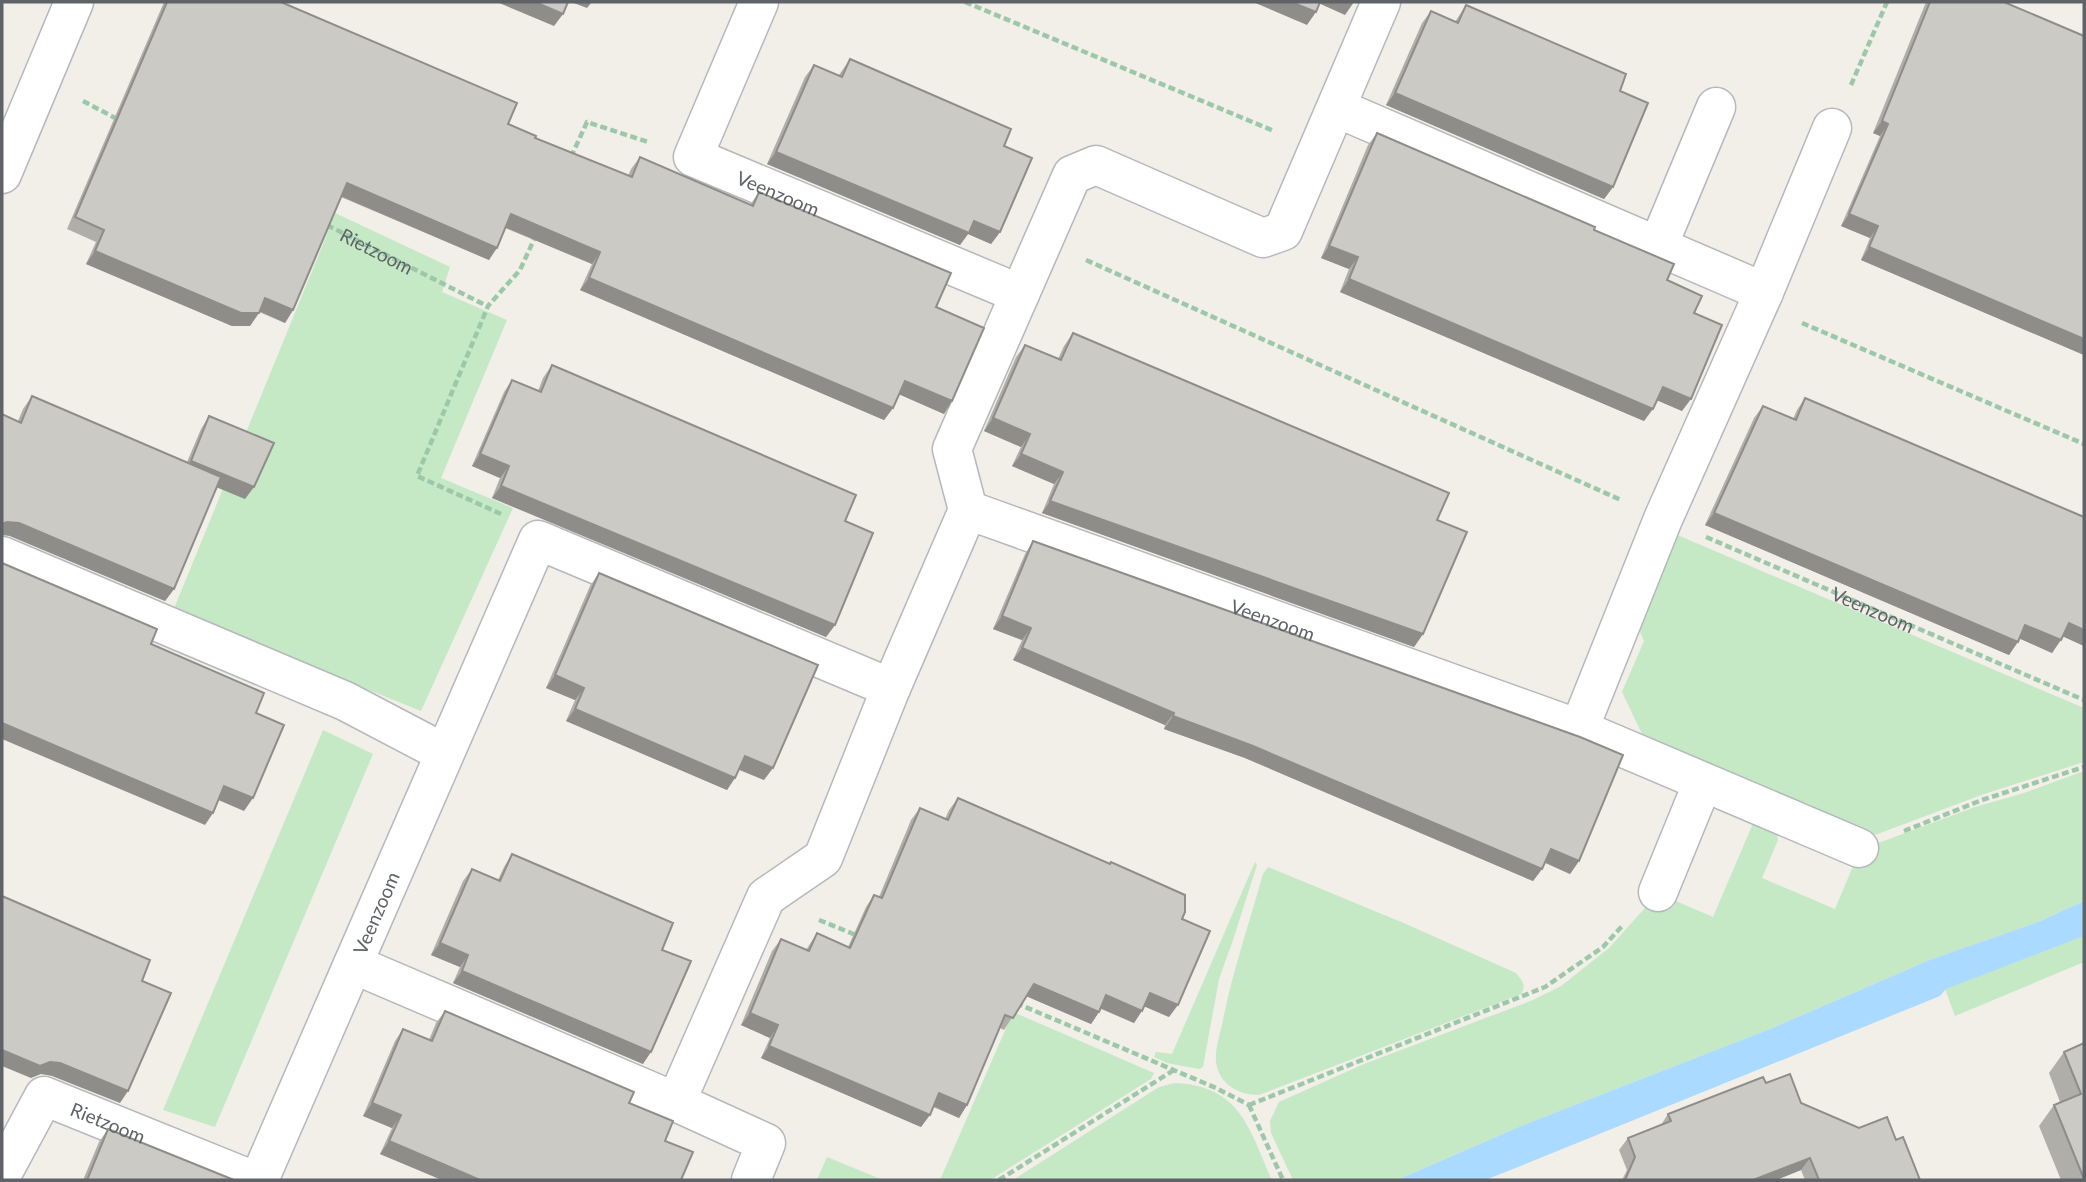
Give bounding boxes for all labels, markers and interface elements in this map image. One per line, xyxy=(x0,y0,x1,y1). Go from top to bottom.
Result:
street label: Veenzoom xyxy=(733,165,823,220)
street label: Rietzoom xyxy=(337,222,417,278)
street label: Veenzoom xyxy=(1828,581,1918,637)
street label: Veenzoom xyxy=(1228,594,1318,645)
street label: Veenzoom xyxy=(347,868,403,958)
street label: Rietzoom xyxy=(68,1097,149,1147)

